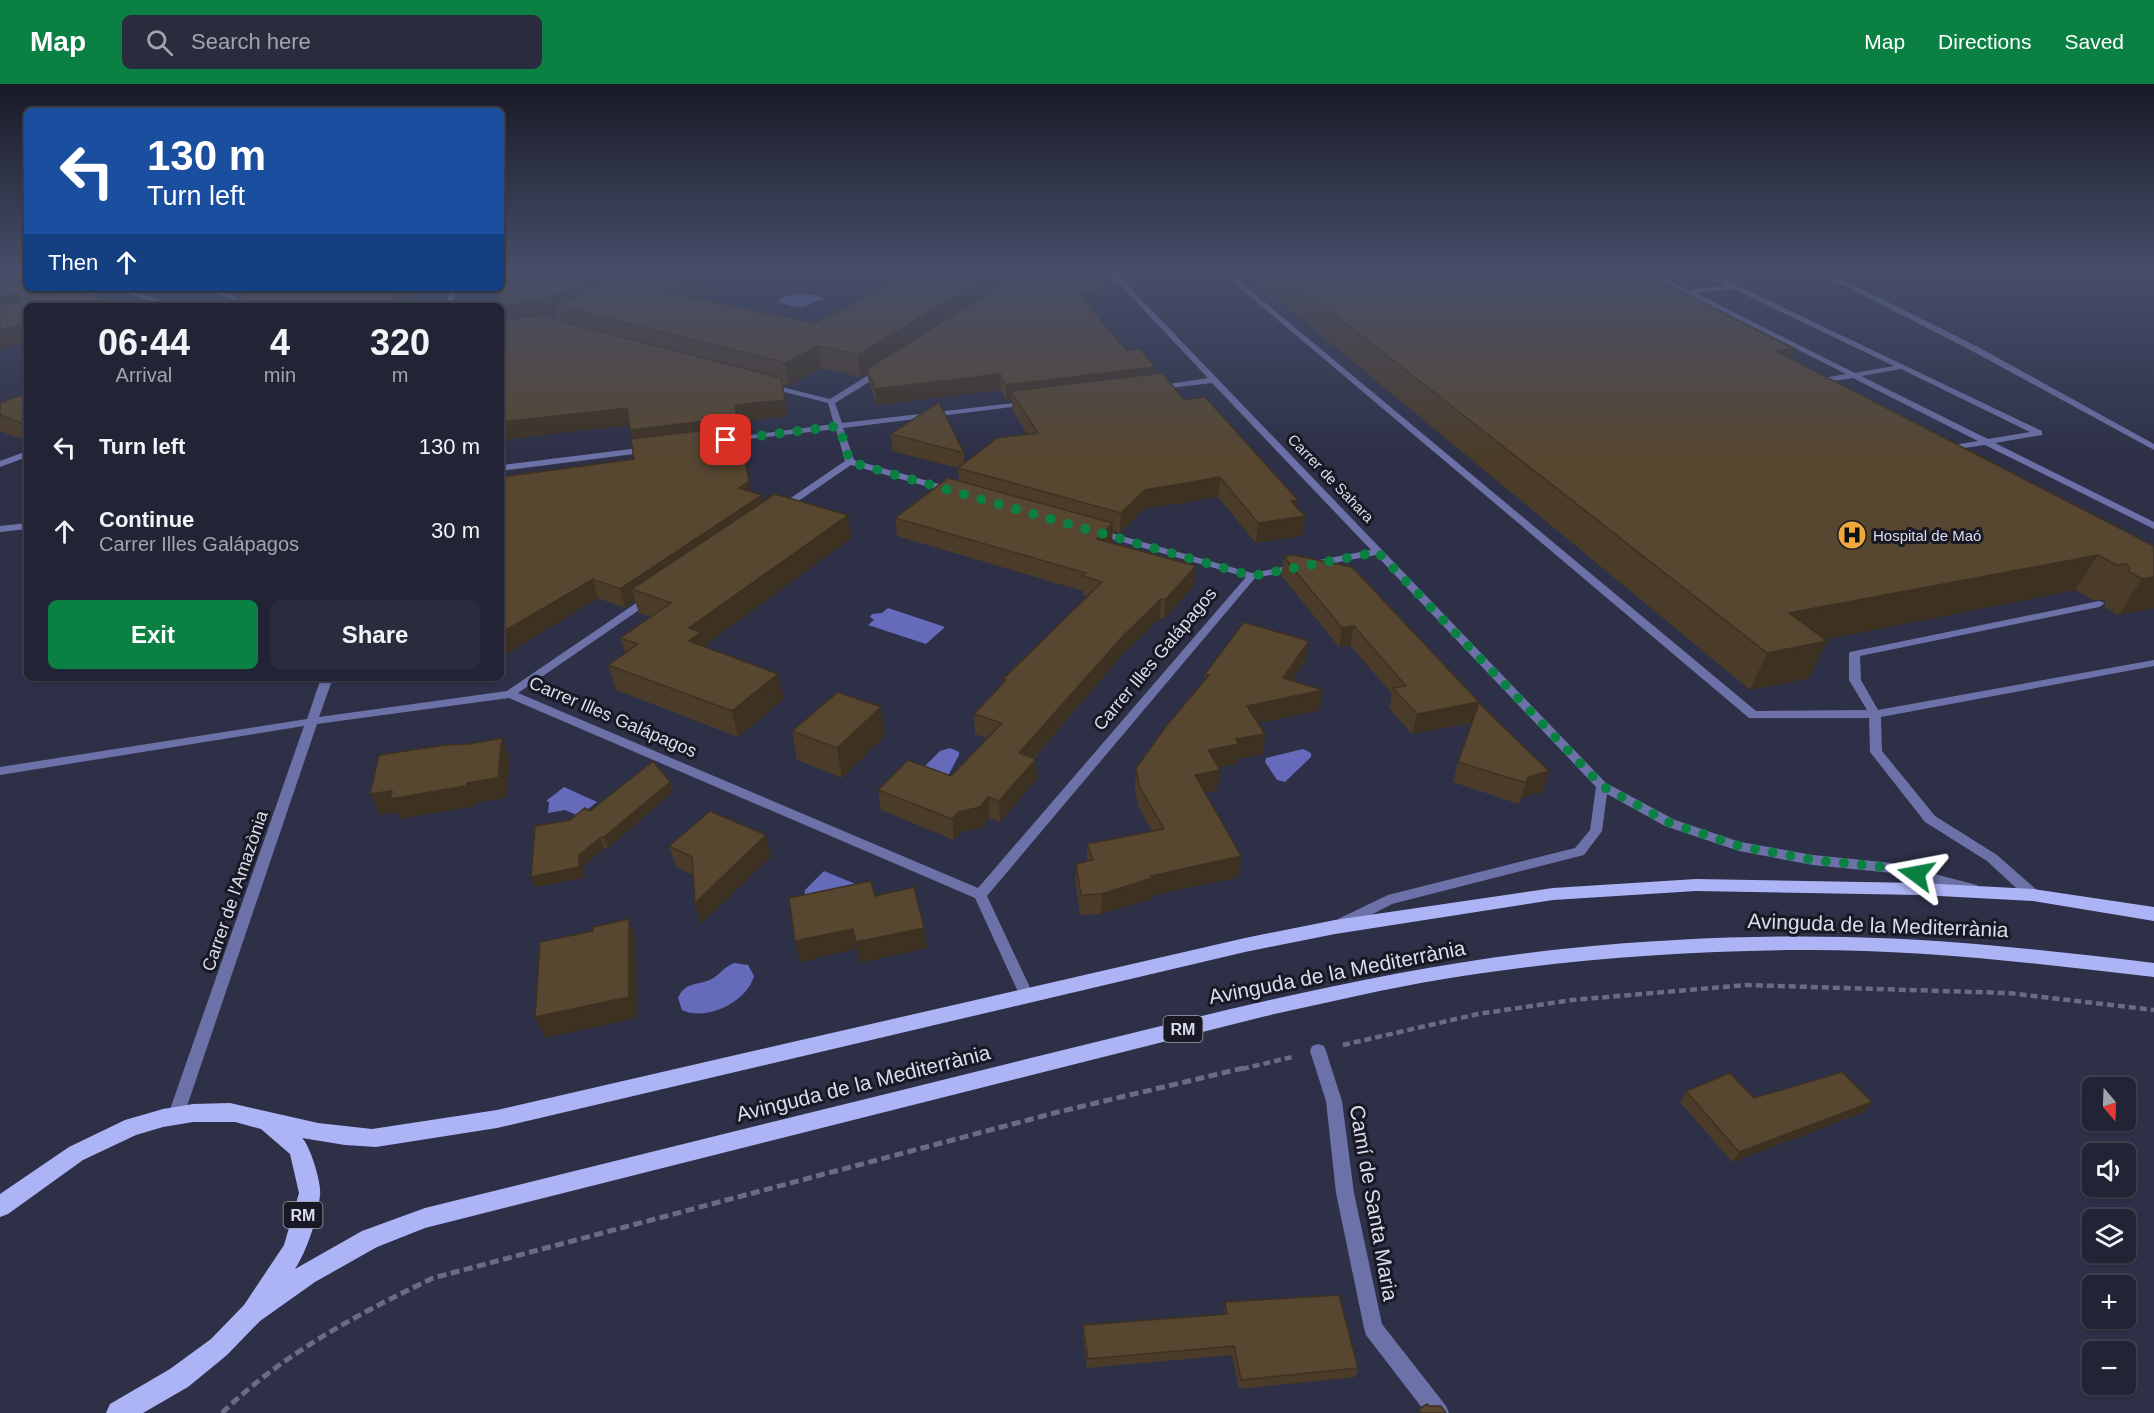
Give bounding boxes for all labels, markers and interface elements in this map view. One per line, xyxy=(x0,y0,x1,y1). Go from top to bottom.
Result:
search box xyxy=(122,15,542,69)
text: Map xyxy=(30,26,86,57)
icon: search xyxy=(143,26,176,59)
text: Search here xyxy=(191,29,311,54)
text: Map xyxy=(1864,30,1905,53)
text: Directions xyxy=(1938,30,2031,53)
text: Saved xyxy=(2064,30,2124,53)
icon: left xyxy=(48,132,126,210)
text: 130 m xyxy=(147,132,266,179)
text: Turn left xyxy=(147,181,245,211)
icon: ahead xyxy=(110,246,143,279)
text: Then xyxy=(48,250,98,275)
text: 06:44 xyxy=(98,322,190,363)
text: 4 xyxy=(270,322,290,363)
text: 320 xyxy=(370,322,430,363)
text: Arrival xyxy=(116,364,172,386)
text: min xyxy=(264,364,296,386)
text: m xyxy=(392,364,408,386)
pin xyxy=(700,414,751,465)
icon: arrive xyxy=(709,423,742,456)
street label: Carrer de Sahara xyxy=(1285,430,1378,526)
icon: left xyxy=(48,431,81,464)
text: Turn left xyxy=(99,434,185,459)
text: 130 m xyxy=(419,434,480,459)
text: Continue xyxy=(99,507,194,532)
icon: ahead xyxy=(48,515,81,548)
text: 30 m xyxy=(431,518,480,543)
hospital icon: Hospital de Maó xyxy=(1836,519,1868,551)
place label: Hospital de Maó xyxy=(1873,527,1981,544)
text: Carrer Illes Galápagos xyxy=(99,533,299,555)
street label: Carrer Illes Galápagos xyxy=(1089,584,1221,734)
button: Exit xyxy=(48,600,258,669)
button: Share xyxy=(270,600,480,669)
street label: Carrer Illes Galápagos xyxy=(526,673,700,761)
street label: Carrer de l'Amazònia xyxy=(198,807,272,974)
position arrow xyxy=(1884,842,1948,906)
street label: Avinguda de la Mediterrània xyxy=(1747,909,2009,941)
street label: Avinguda de la Mediterrània xyxy=(1207,936,1468,1008)
road number: RM xyxy=(1164,1016,1202,1042)
street label: Avinguda de la Mediterrània xyxy=(734,1040,993,1126)
north arrow xyxy=(2082,1077,2136,1131)
map controls xyxy=(2082,1077,2136,1395)
street label: Camí de Santa Maria xyxy=(1345,1103,1403,1303)
button: sound xyxy=(2082,1143,2136,1197)
road number: RM xyxy=(284,1202,322,1228)
button: layers xyxy=(2082,1209,2136,1263)
button: + xyxy=(2082,1275,2136,1329)
button: − xyxy=(2082,1341,2136,1395)

